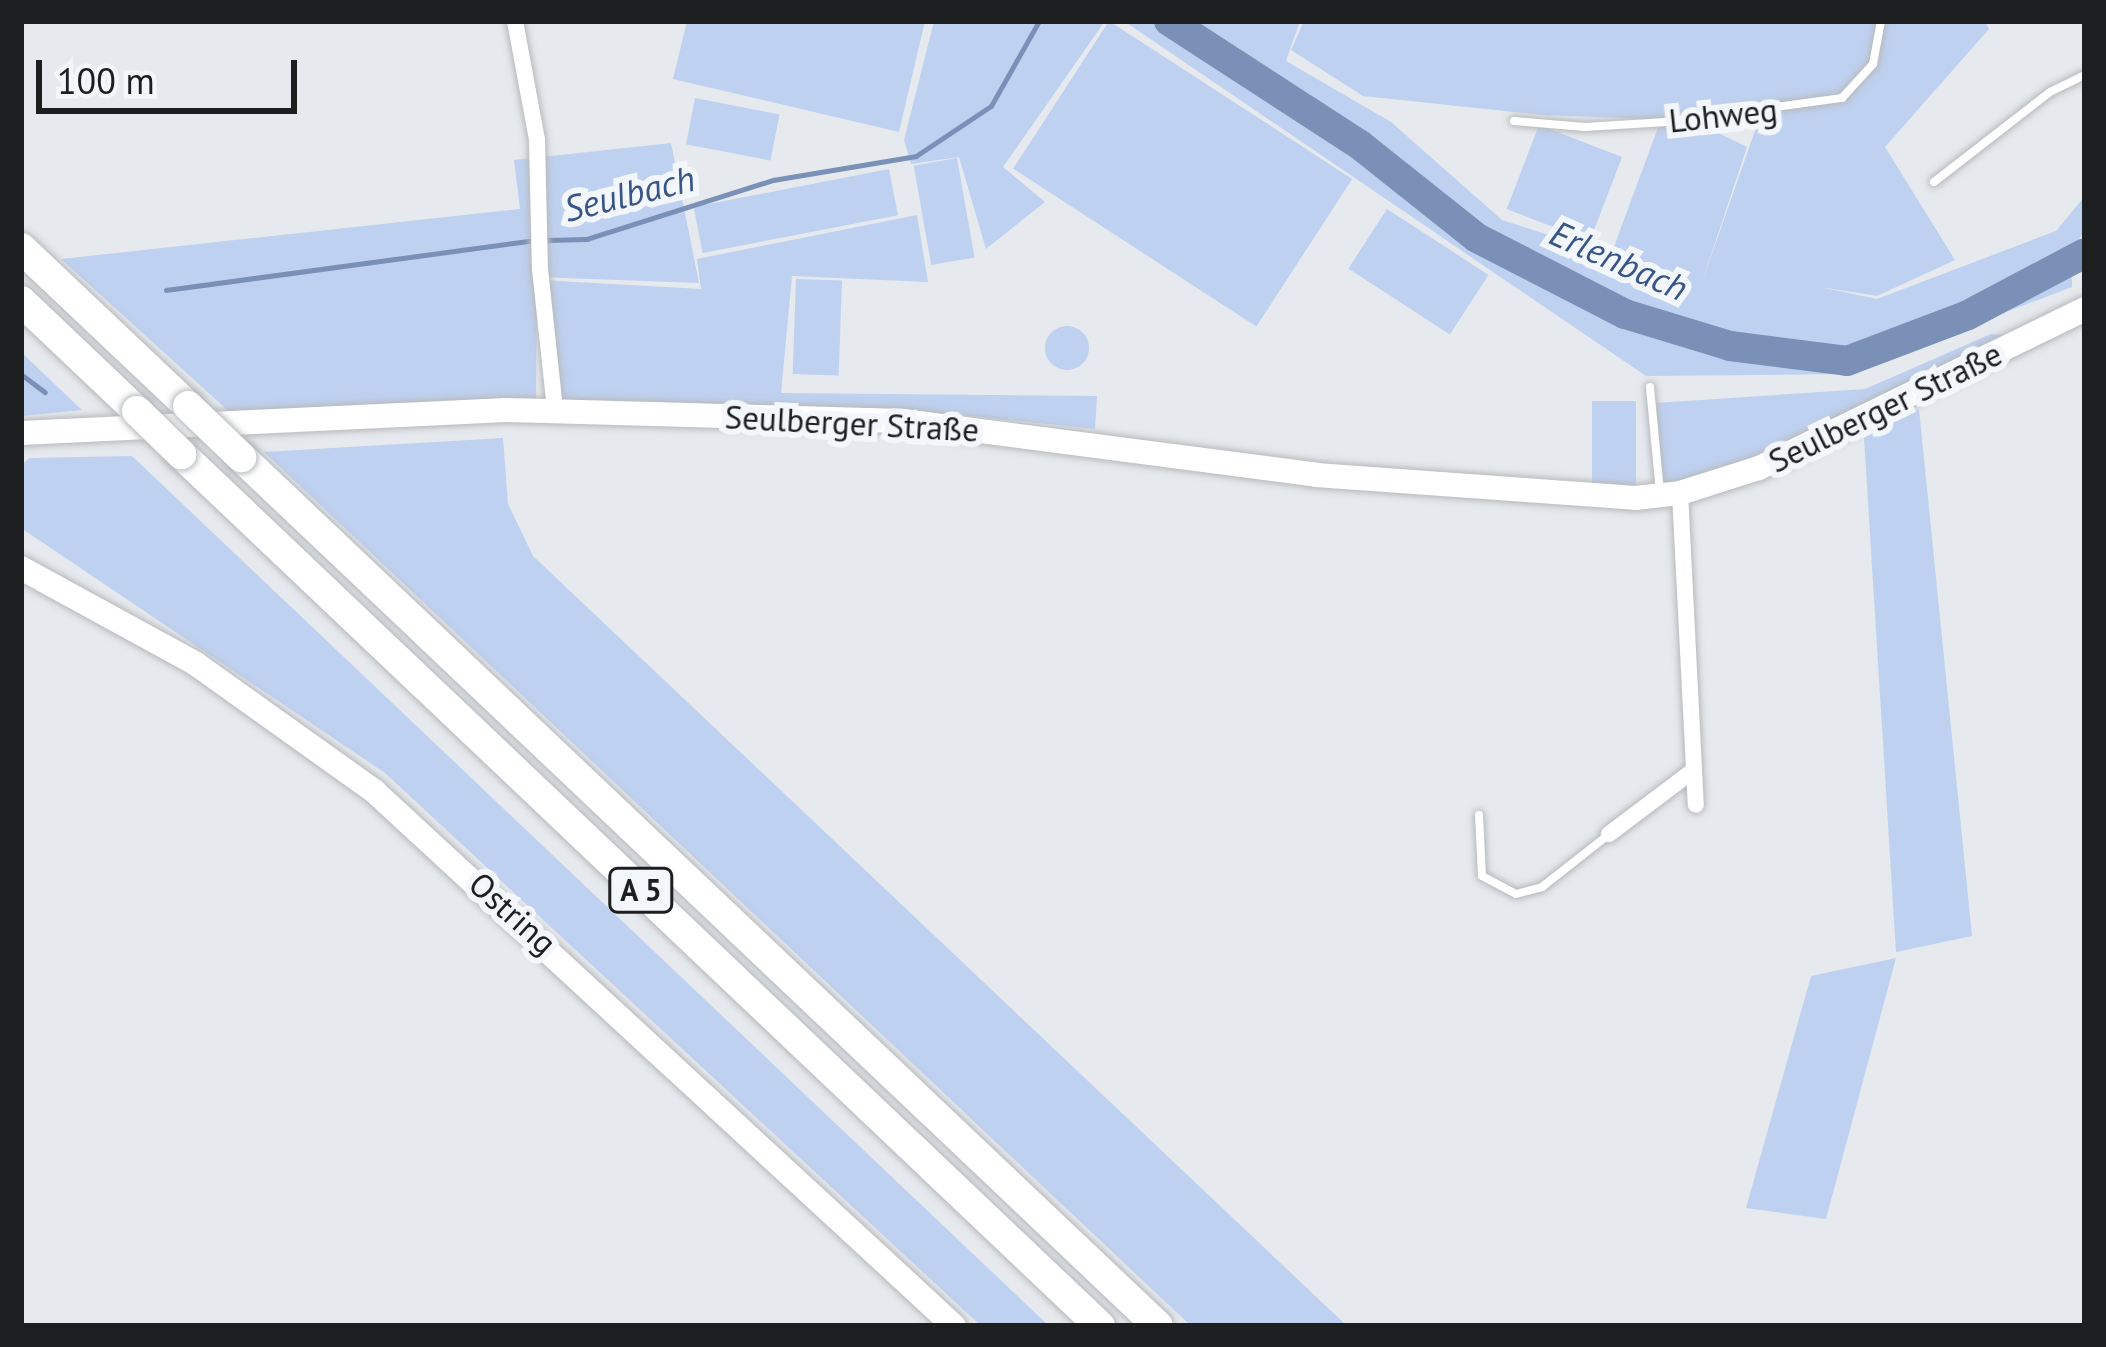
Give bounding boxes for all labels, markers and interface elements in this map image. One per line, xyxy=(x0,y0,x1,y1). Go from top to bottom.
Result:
scale bar xyxy=(42,36,303,110)
text: 100 m xyxy=(57,57,155,104)
street label: Lohweg xyxy=(1667,90,1779,140)
water label: Seulbach xyxy=(559,156,699,230)
water label: Erlenbach xyxy=(1544,211,1694,309)
street label: Seulberger Straße xyxy=(1762,333,2008,481)
street label: Seulberger Straße xyxy=(724,397,980,449)
street label: Ostring xyxy=(461,864,565,962)
road number: A 5 xyxy=(605,866,677,914)

